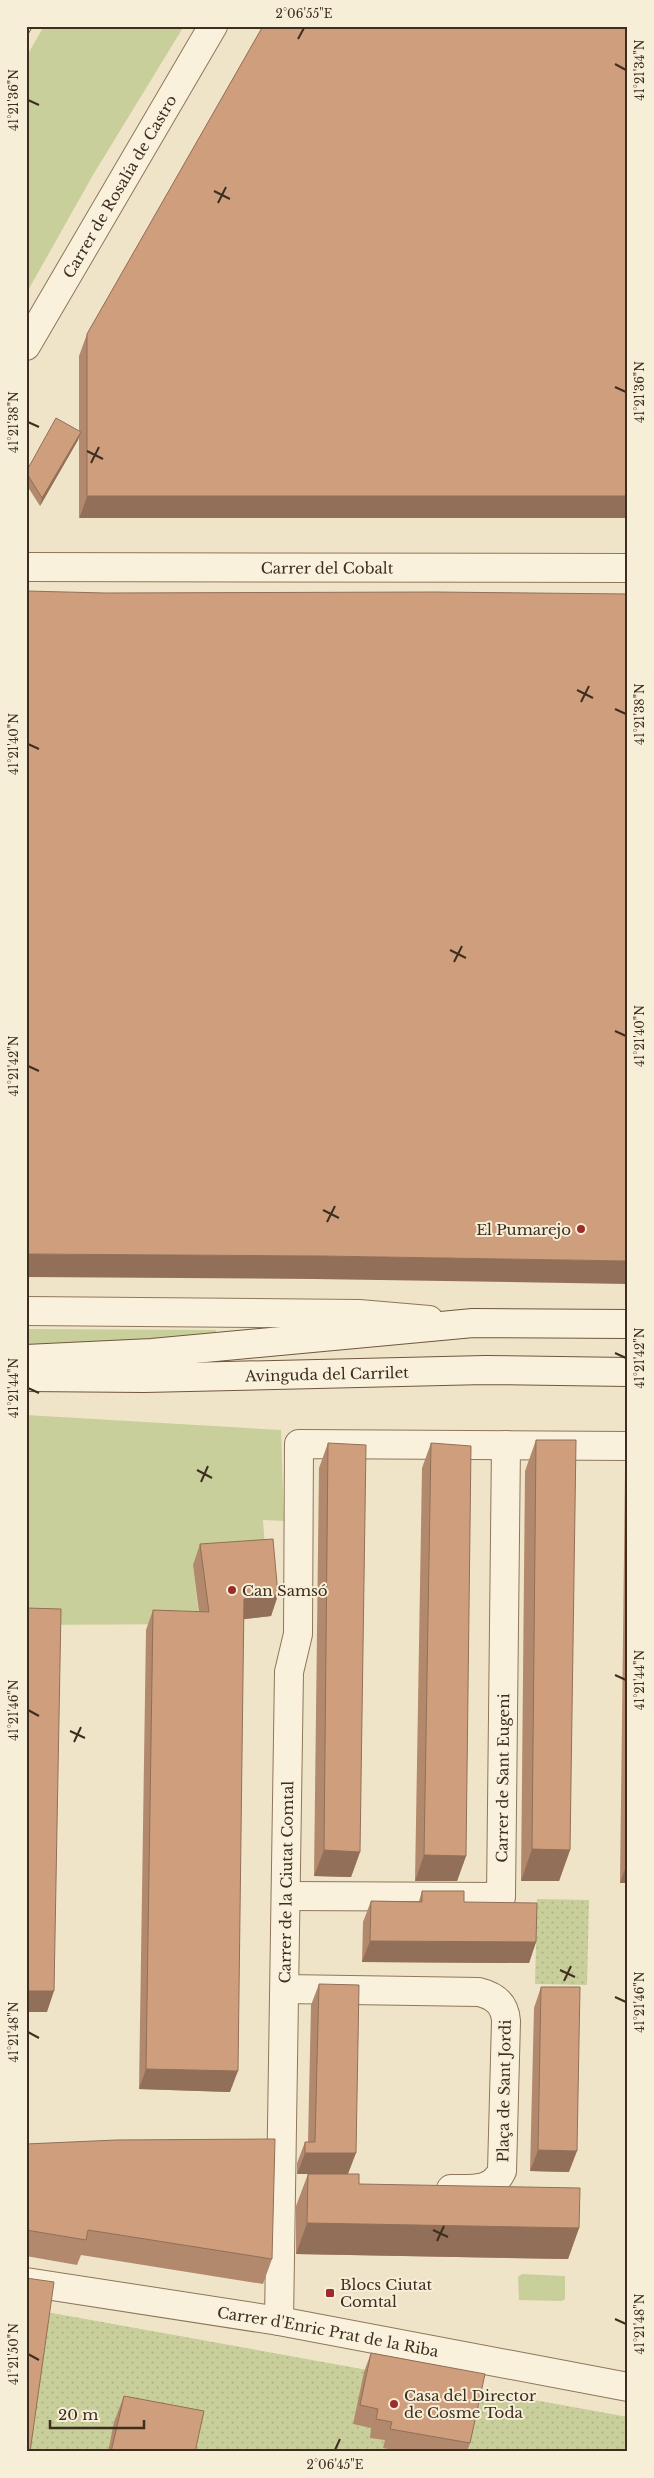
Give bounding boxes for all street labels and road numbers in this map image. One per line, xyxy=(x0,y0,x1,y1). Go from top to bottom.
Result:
street label: Carrer de Rosalía de Castro xyxy=(58,91,180,281)
street label: Carrer del Cobalt xyxy=(261,558,394,577)
street label: Avinguda del Carrilet xyxy=(244,1362,409,1385)
street label: Carrer de Sant Eugeni xyxy=(492,1693,513,1863)
street label: Carrer de la Ciutat Comtal xyxy=(275,1780,297,1983)
street label: Plaça de Sant Jordi xyxy=(493,2019,515,2163)
street label: Carrer d'Enric Prat de la Riba xyxy=(216,2302,441,2361)

